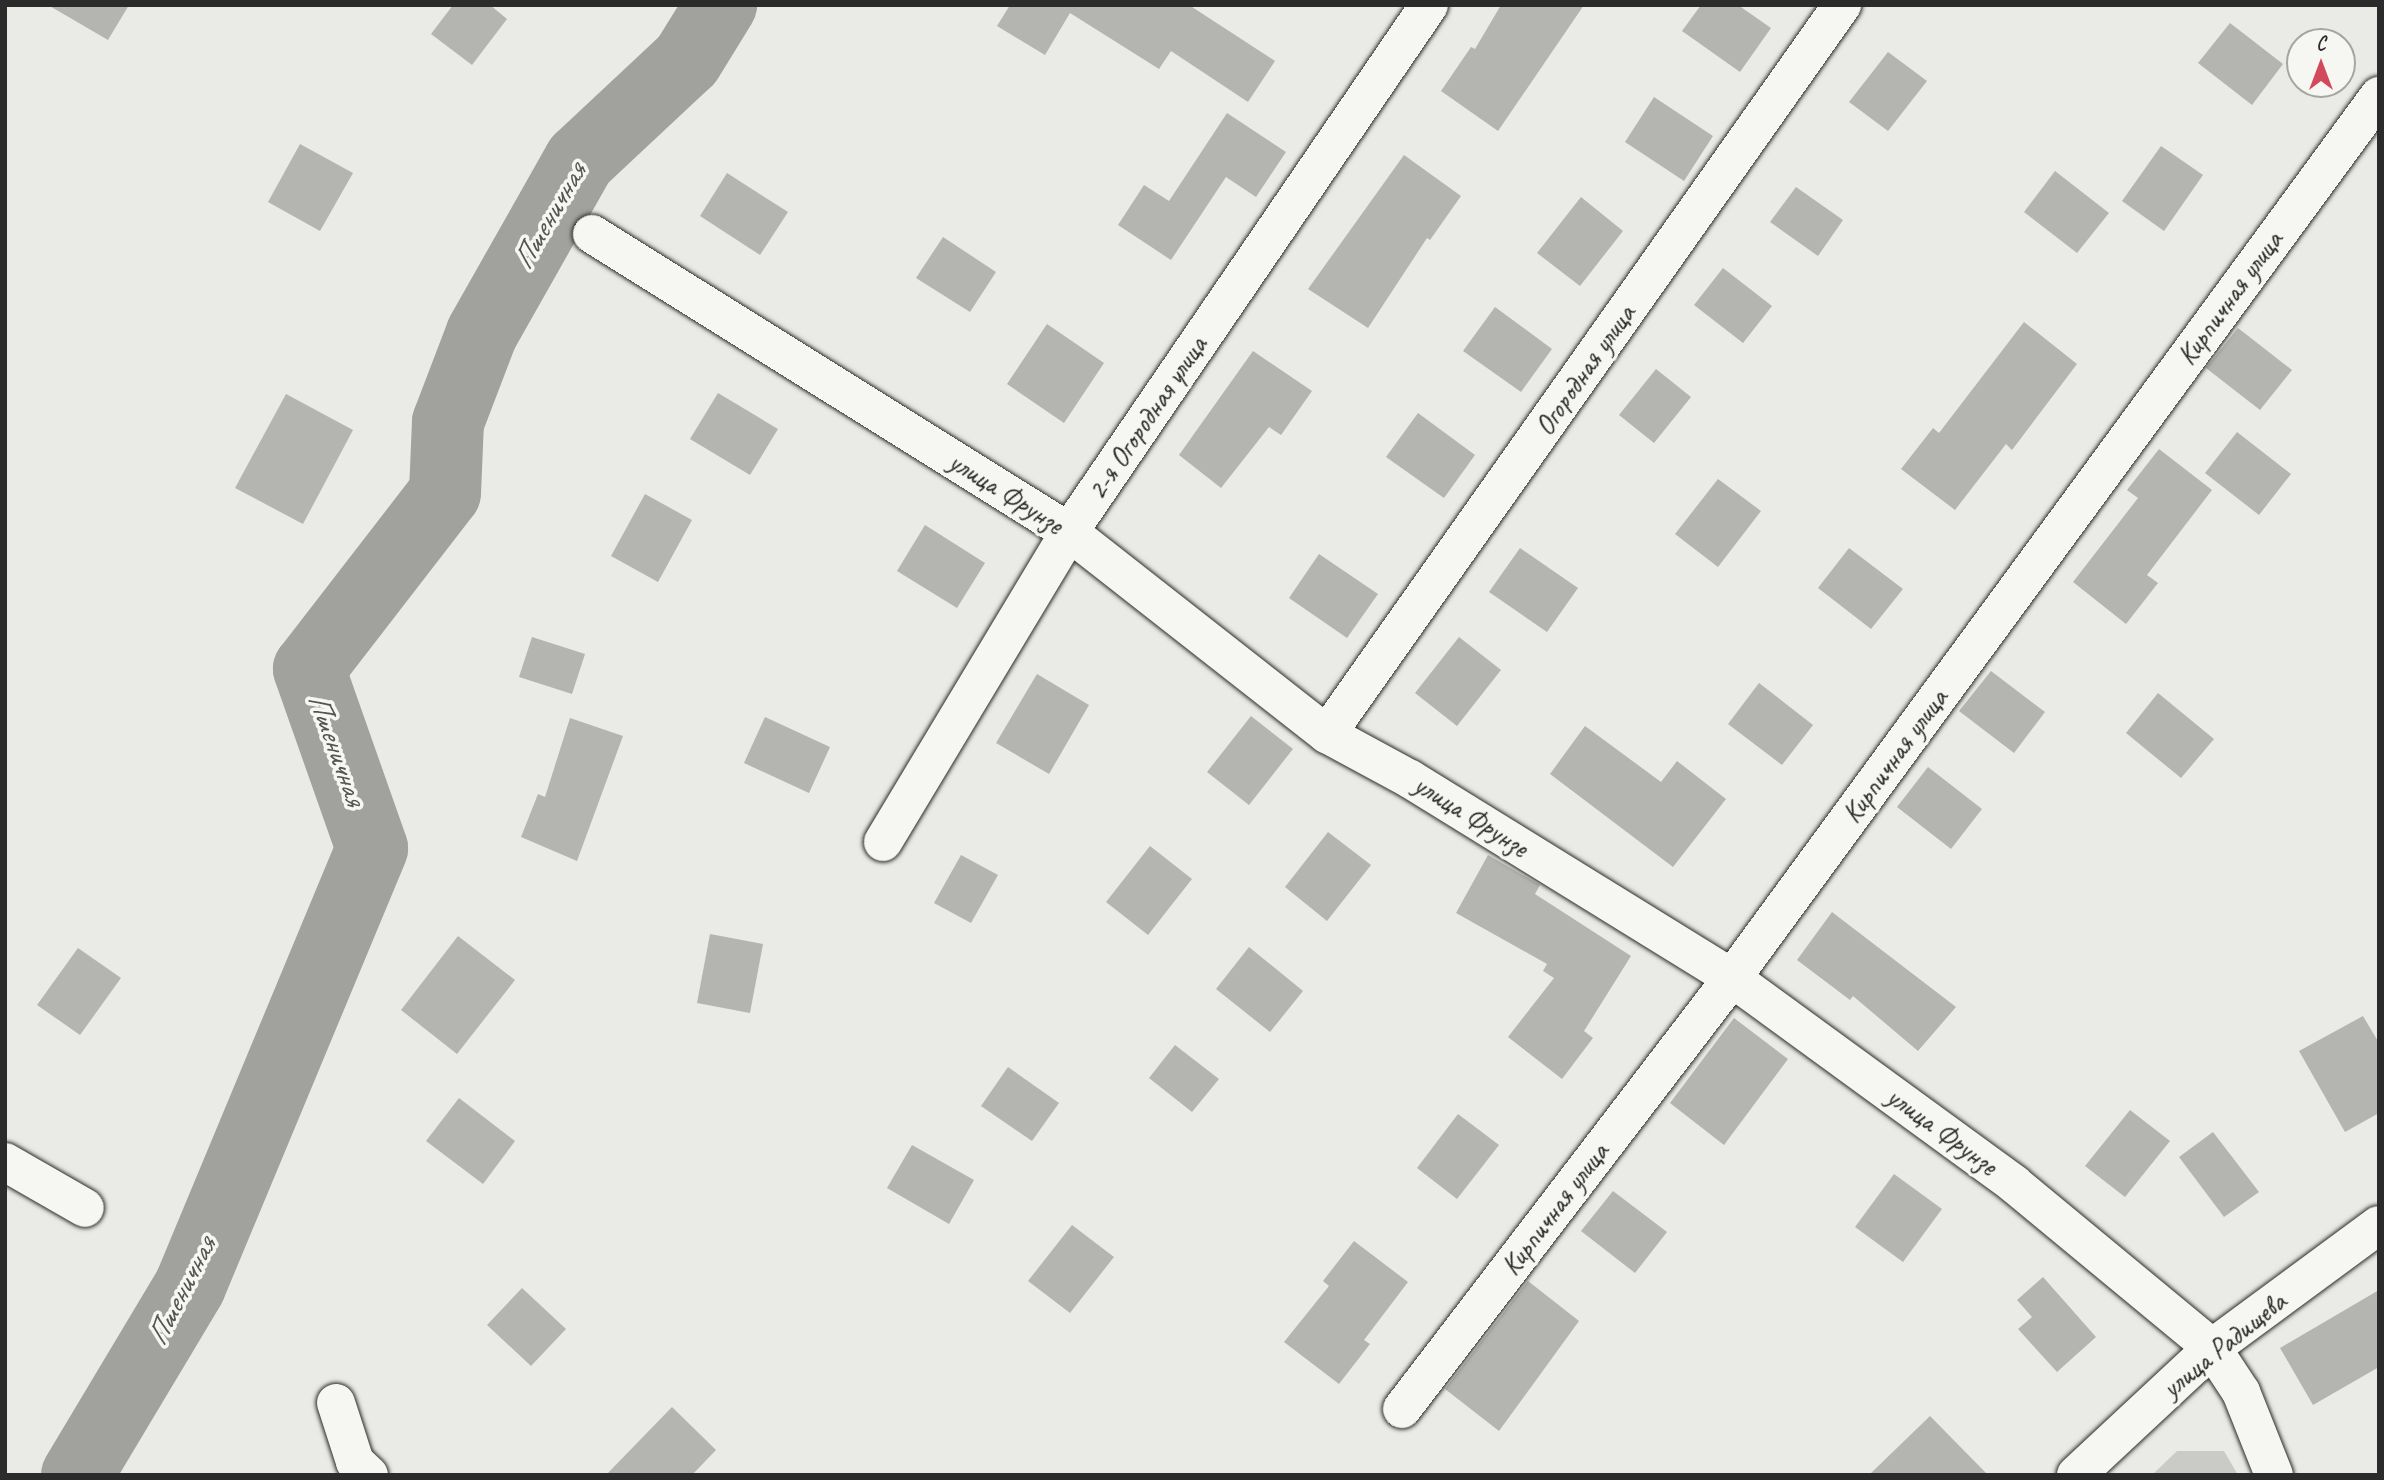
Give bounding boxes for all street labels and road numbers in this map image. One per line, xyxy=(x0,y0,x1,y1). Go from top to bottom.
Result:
street label: Кирпичная улица xyxy=(2169,223,2291,373)
street label: Огородная улица xyxy=(1527,297,1643,443)
street label: 2-я Огородная улица xyxy=(1079,329,1215,507)
street label: улица Фрунзе xyxy=(944,445,1068,541)
street label: Кирпичная улица xyxy=(1834,681,1956,831)
street label: улица Фрунзе xyxy=(1409,768,1533,864)
street label: улица Фрунзе xyxy=(1881,1080,2003,1182)
street label: Кирпичная улица xyxy=(1493,1135,1617,1283)
street label: улица Радищева xyxy=(2154,1284,2294,1406)

